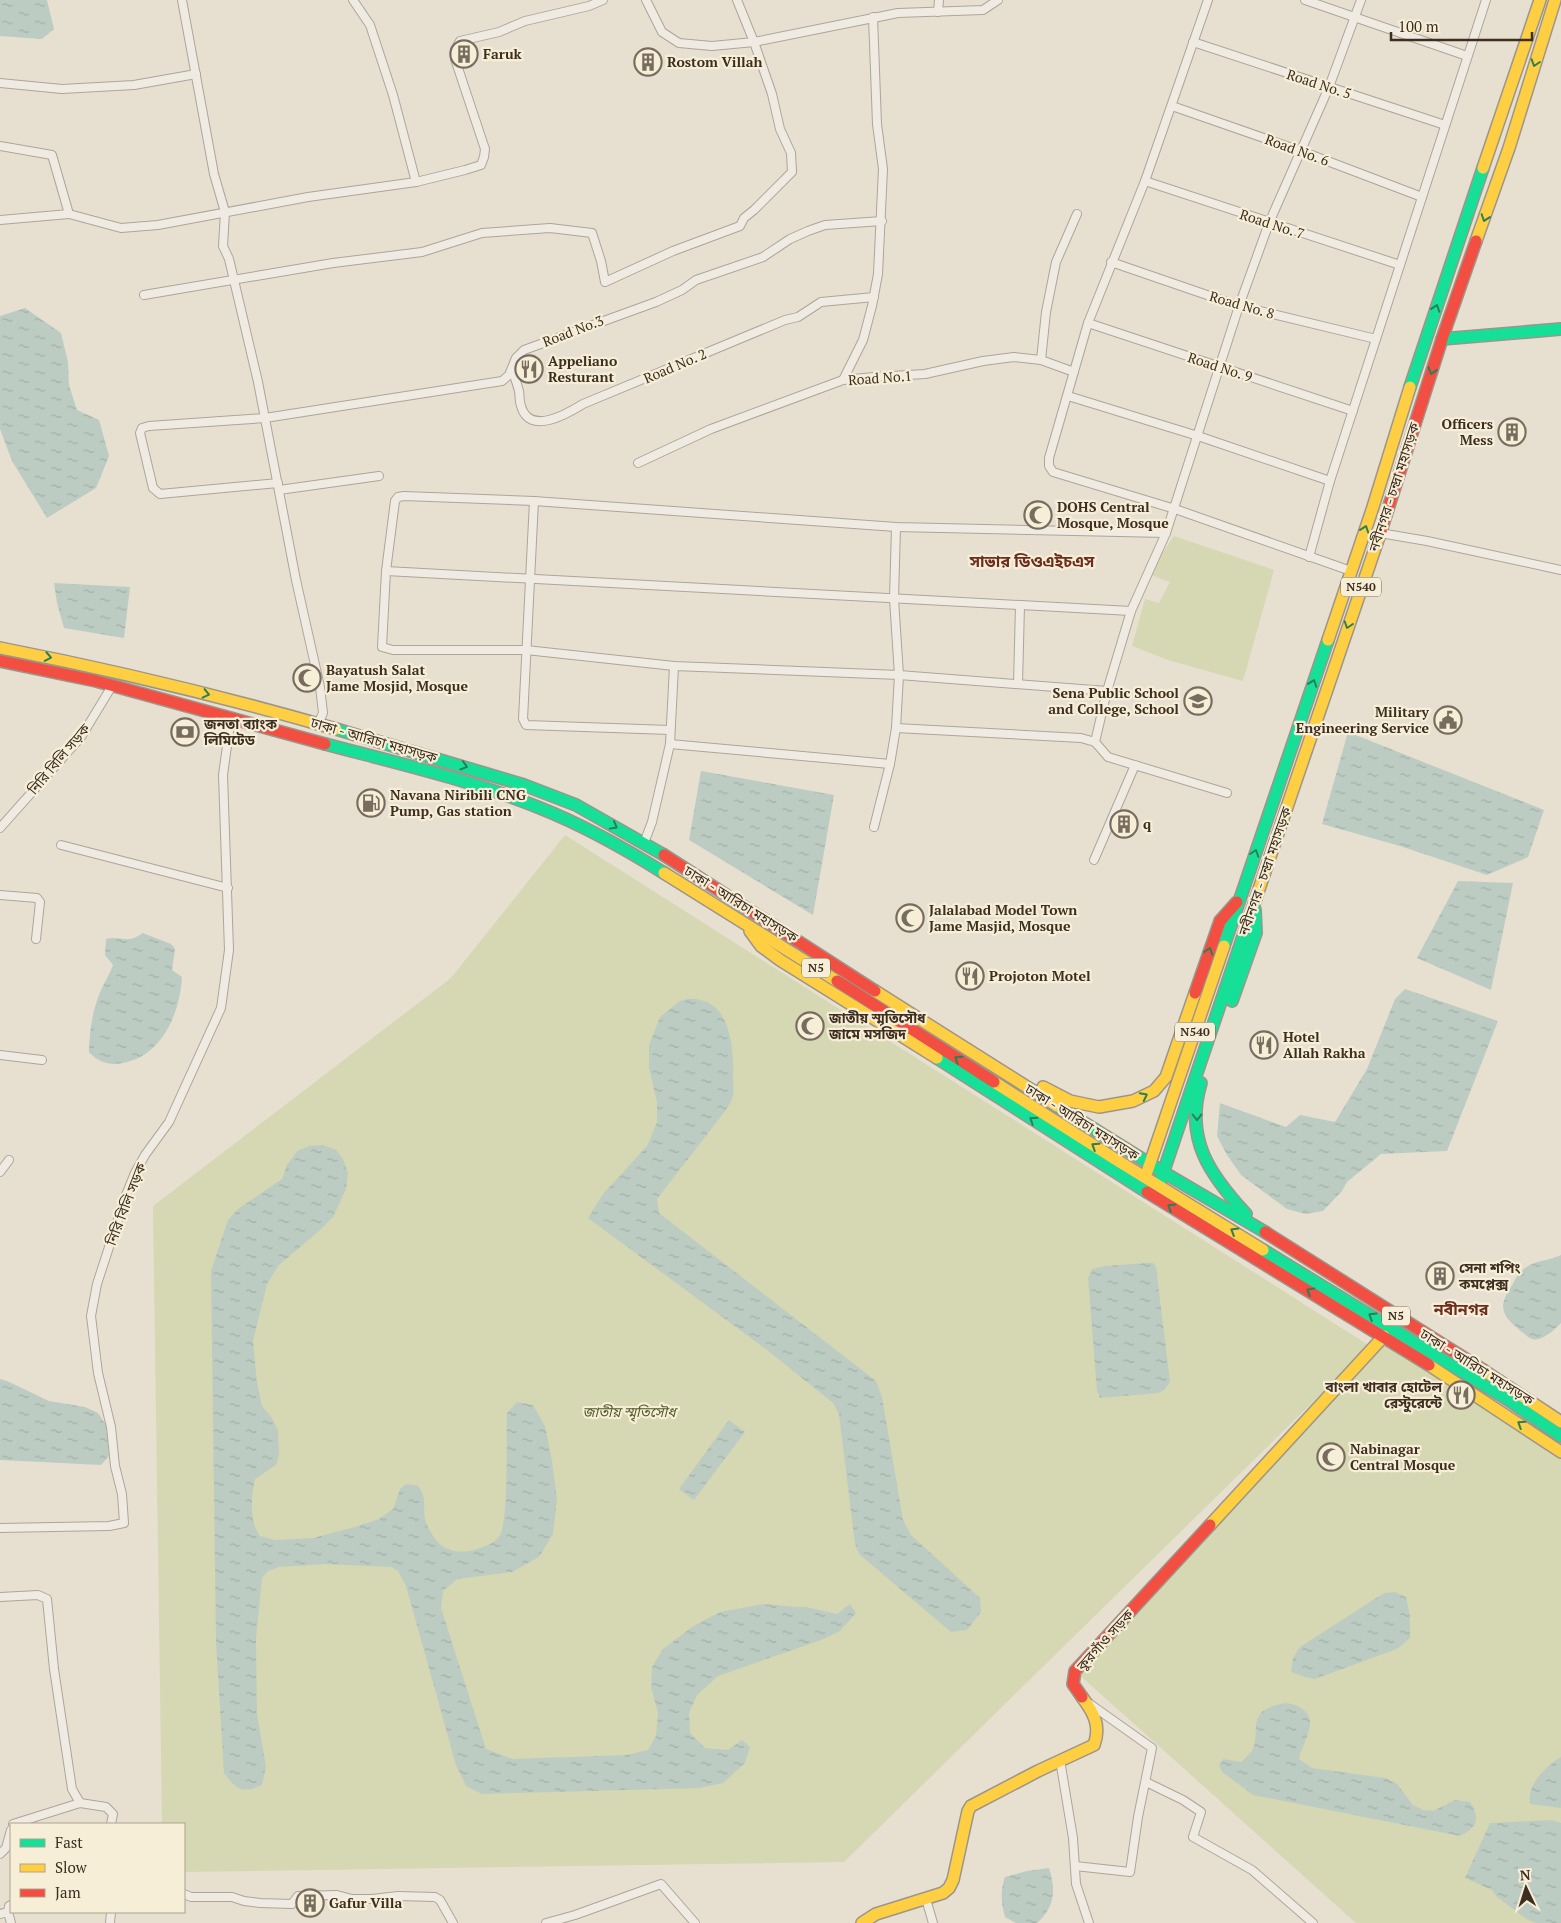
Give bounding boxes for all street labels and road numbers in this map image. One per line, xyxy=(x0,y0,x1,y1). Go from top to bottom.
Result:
street label: Road No. 5 xyxy=(1284,64,1354,103)
street label: Road No. 6 xyxy=(1263,129,1332,170)
street label: Road No. 7 xyxy=(1237,204,1307,243)
street label: Road No. 8 xyxy=(1207,286,1277,323)
street label: Road No.3 xyxy=(540,310,606,351)
street label: Road No. 2 xyxy=(640,344,709,387)
street label: Road No. 9 xyxy=(1185,347,1255,386)
street label: Road No.1 xyxy=(847,366,913,389)
street label: নবীনগর - চন্দ্রা মহাসড়ক xyxy=(1363,419,1424,555)
road number: N540 xyxy=(1341,578,1381,596)
street label: ঢাকা - আরিচা মহাসড়ক xyxy=(308,712,440,767)
street label: নিরি বিলি সড়ক xyxy=(23,719,94,799)
street label: নবীনগর - চন্দ্রা মহাসড়ক xyxy=(1233,803,1296,938)
street label: ঢাকা - আরিচা মহাসড়ক xyxy=(680,860,802,947)
road number: N5 xyxy=(802,958,830,978)
road number: N540 xyxy=(1175,1022,1215,1042)
street label: ঢাকা - আরিচা মহাসড়ক xyxy=(1021,1078,1143,1165)
street label: নিরি বিলি সড়ক xyxy=(101,1159,150,1249)
road number: N5 xyxy=(1382,1306,1410,1325)
street label: ঢাকা - আরিচা মহাসড়ক xyxy=(1416,1323,1538,1410)
street label: কুরগাঁও সড়ক xyxy=(1071,1605,1138,1675)

